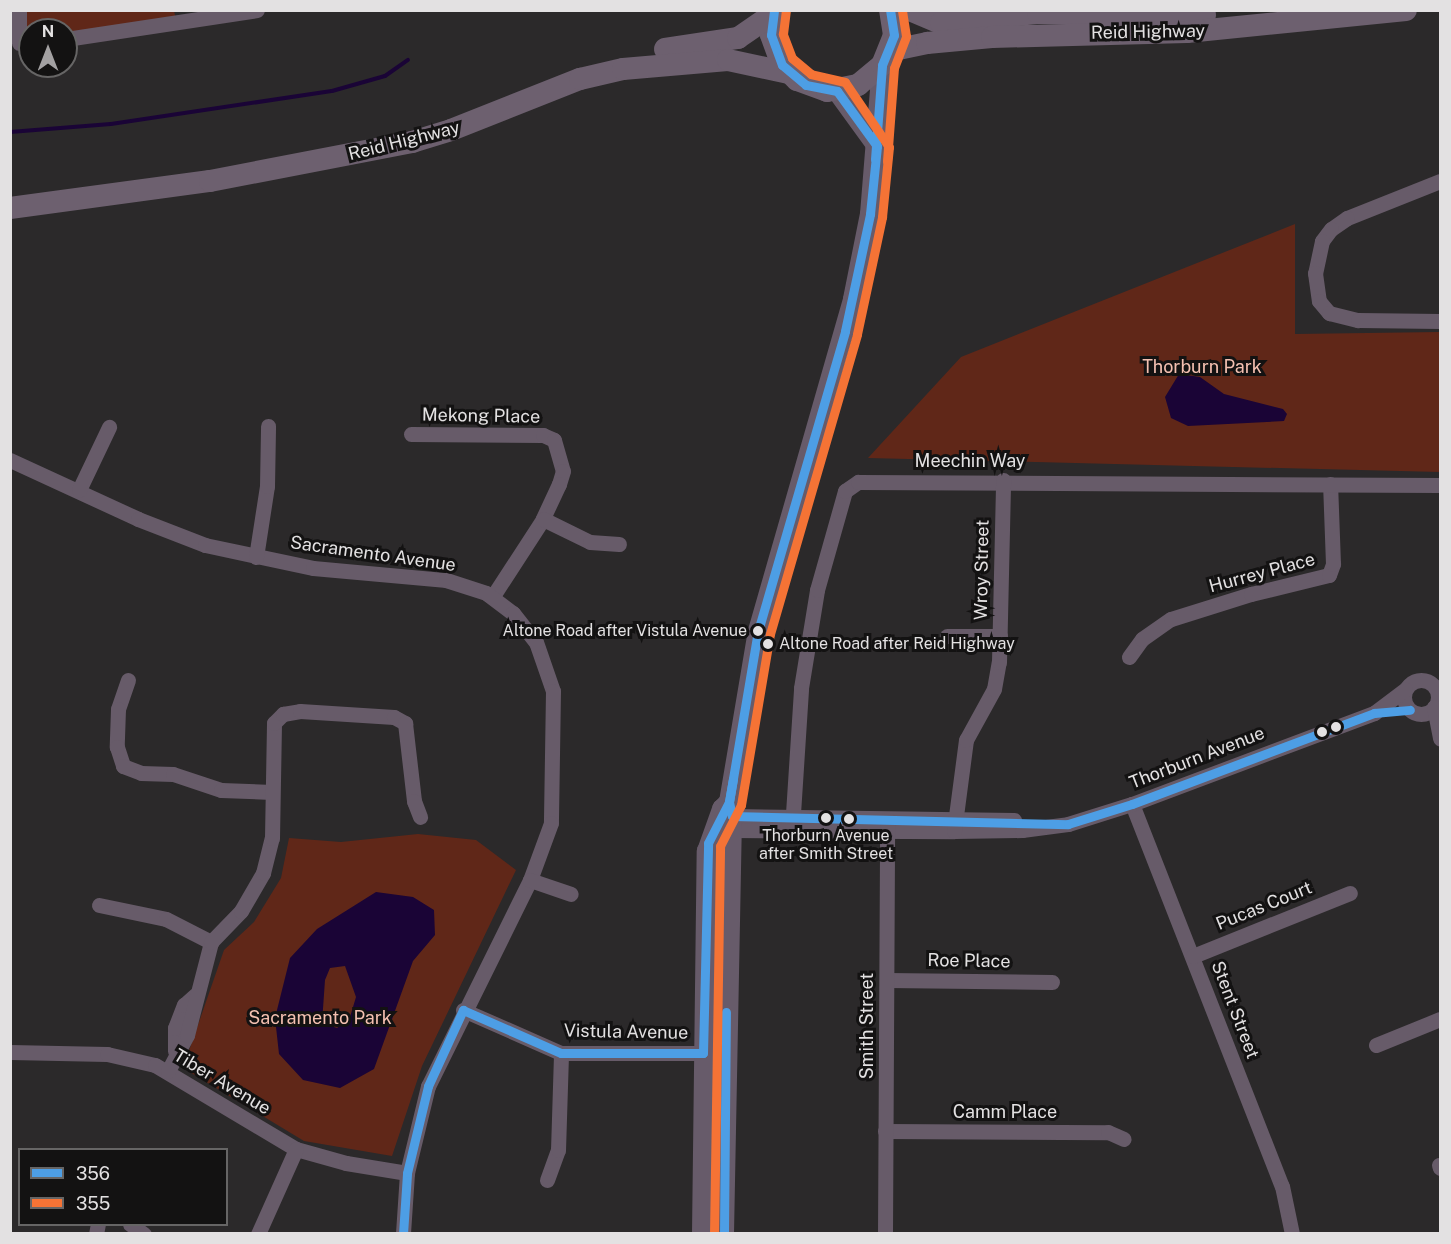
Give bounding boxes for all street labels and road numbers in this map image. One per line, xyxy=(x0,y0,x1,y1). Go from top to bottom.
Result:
street label: Reid Highway xyxy=(1091,20,1205,44)
street label: Reid Highway xyxy=(346,117,462,165)
street label: Mekong Place xyxy=(422,404,540,428)
street label: Meechin Way xyxy=(914,450,1026,472)
street label: Wroy Street xyxy=(970,520,994,620)
street label: Sacramento Avenue xyxy=(289,532,457,576)
street label: Hurrey Place xyxy=(1207,548,1317,598)
street label: Thorburn Avenue xyxy=(1126,722,1268,794)
street label: Pucas Court xyxy=(1213,877,1315,935)
street label: Roe Place xyxy=(927,949,1011,973)
street label: Stent Street xyxy=(1207,958,1263,1062)
street label: Smith Street xyxy=(856,973,878,1079)
street label: Vistula Avenue xyxy=(564,1020,688,1044)
street label: Tiber Avenue xyxy=(170,1045,274,1119)
street label: Camm Place xyxy=(953,1101,1057,1123)

